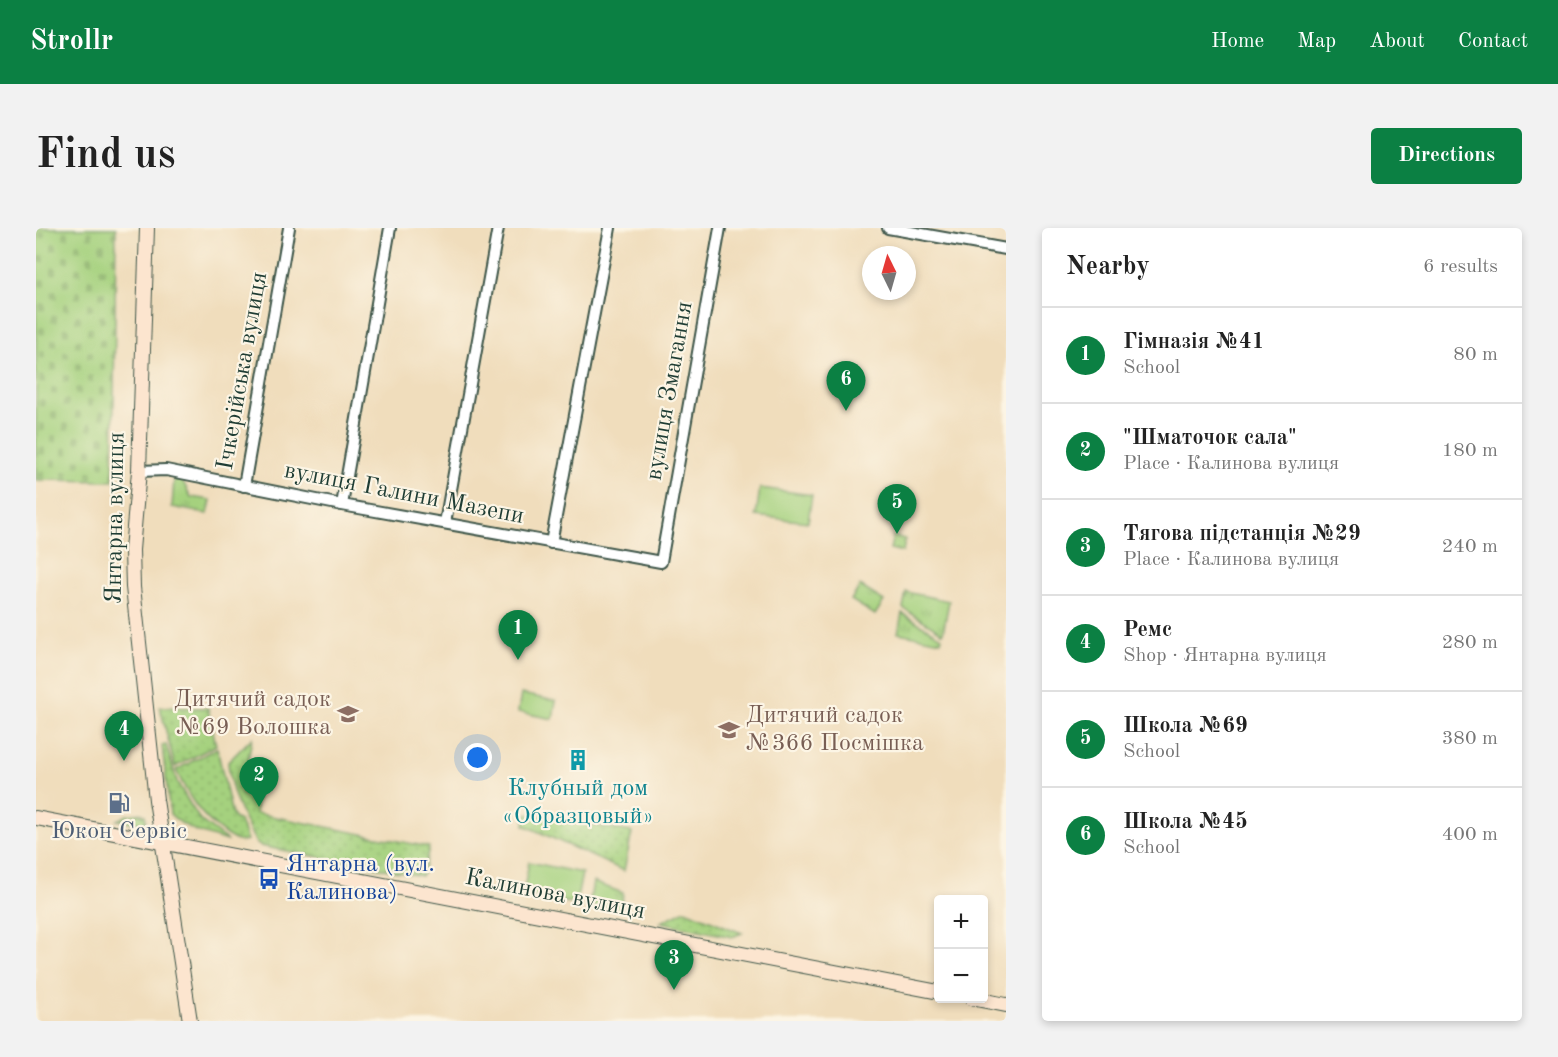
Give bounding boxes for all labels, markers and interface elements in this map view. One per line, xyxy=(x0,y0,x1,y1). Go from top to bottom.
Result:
text: Strollr xyxy=(30,28,113,56)
text: Home xyxy=(1211,31,1264,52)
text: Map xyxy=(1297,31,1336,52)
text: About xyxy=(1369,31,1425,52)
text: Contact xyxy=(1458,31,1528,52)
button: Directions xyxy=(1371,128,1522,184)
text: Find us xyxy=(36,135,175,177)
north arrow xyxy=(862,246,916,300)
text: Nearby xyxy=(1066,254,1150,280)
text: 6 results xyxy=(1423,257,1498,277)
street label: Ічкерійська вулиця xyxy=(214,270,272,472)
street label: вулиця Змагання xyxy=(642,300,698,482)
text: Гімназія №41 xyxy=(1123,331,1264,353)
text: 1 xyxy=(1080,345,1091,365)
text: 80 m xyxy=(1453,345,1498,365)
text: School xyxy=(1123,358,1180,378)
pin: 6 xyxy=(826,362,866,411)
text: "Шматочок сала" xyxy=(1123,427,1297,449)
street label: Янтарна вулиця xyxy=(103,432,129,604)
text: 2 xyxy=(1080,441,1091,461)
text: 180 m xyxy=(1442,441,1498,461)
text: Place · Калинова вулиця xyxy=(1123,454,1339,474)
street label: вулиця Галини Мазепи xyxy=(282,459,526,529)
pin: 5 xyxy=(878,484,916,534)
text: Тягова пiдстанцiя №29 xyxy=(1123,523,1361,545)
text: 3 xyxy=(1080,537,1091,557)
text: 240 m xyxy=(1442,537,1498,557)
text: Place · Калинова вулиця xyxy=(1123,550,1339,570)
pin: 1 xyxy=(498,610,538,660)
text: Ремс xyxy=(1123,619,1172,641)
text: 4 xyxy=(1080,633,1091,653)
text: 280 m xyxy=(1442,633,1498,653)
text: Shop · Янтарна вулиця xyxy=(1123,646,1327,666)
place label: Дитячий садок №69 Волошка xyxy=(174,688,331,740)
school or university icon: Дитячий садок №69 Волошка xyxy=(336,702,360,726)
place label: Дитячий садок №366 Посмішка xyxy=(746,704,924,756)
pin: 4 xyxy=(104,712,143,761)
text: Школа №69 xyxy=(1123,715,1248,737)
school or university icon: Дитячий садок №366 Посмішка xyxy=(717,718,741,742)
text: 5 xyxy=(1080,729,1091,749)
text: 380 m xyxy=(1442,729,1498,749)
text: School xyxy=(1123,742,1180,762)
your location xyxy=(463,743,492,772)
building icon: Клубный дом «Образцовый» xyxy=(566,748,590,772)
pin: 2 xyxy=(240,758,278,807)
place label: Клубный дом «Образцовый» xyxy=(502,777,654,829)
fuel station icon: Юкон Сервіс xyxy=(107,791,131,815)
text: Школа №45 xyxy=(1123,811,1248,833)
place label: Юкон Сервіс xyxy=(51,820,187,844)
text: 6 xyxy=(1080,825,1091,845)
text: 400 m xyxy=(1442,825,1498,845)
text: School xyxy=(1123,838,1180,858)
place label: Янтарна (вул. Калинова) xyxy=(286,853,435,905)
street label: Калинова вулиця xyxy=(463,866,647,924)
bus stop icon: Янтарна (вул. Калинова) xyxy=(257,867,281,891)
map controls xyxy=(934,895,988,1003)
button: + xyxy=(934,895,988,949)
pin: 3 xyxy=(654,940,694,990)
button: − xyxy=(934,949,988,1003)

